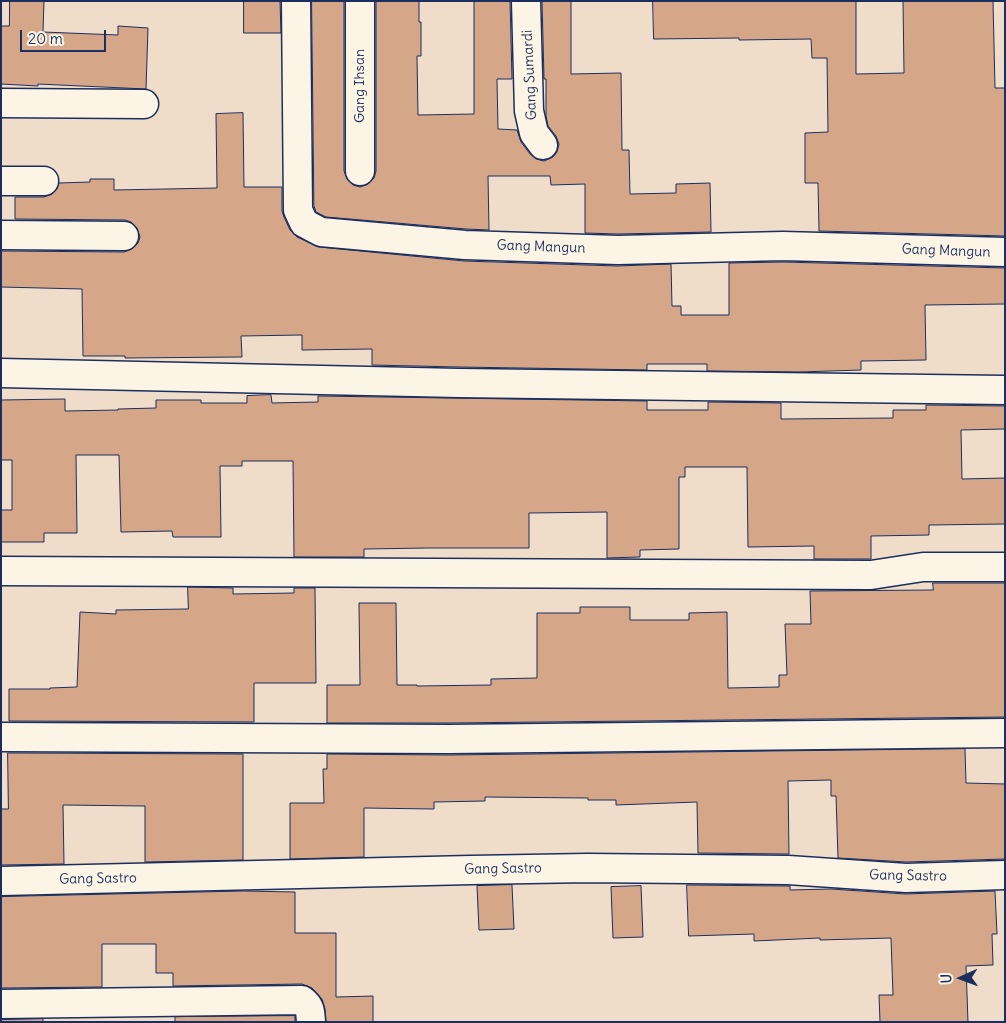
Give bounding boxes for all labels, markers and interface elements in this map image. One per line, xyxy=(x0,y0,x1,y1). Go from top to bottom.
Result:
scale bar xyxy=(22,20,109,52)
text: 20 m xyxy=(28,29,63,48)
street label: Gang Sumardi xyxy=(519,29,541,121)
street label: Gang Ihsan xyxy=(352,49,368,123)
street label: Gang Mangun xyxy=(496,237,586,257)
street label: Gang Mangun xyxy=(901,241,991,261)
street label: Gang Sastro xyxy=(464,860,542,878)
street label: Gang Sastro xyxy=(869,867,947,885)
street label: Gang Sastro xyxy=(59,870,137,888)
north arrow xyxy=(936,953,986,1003)
text: U xyxy=(937,973,955,984)

